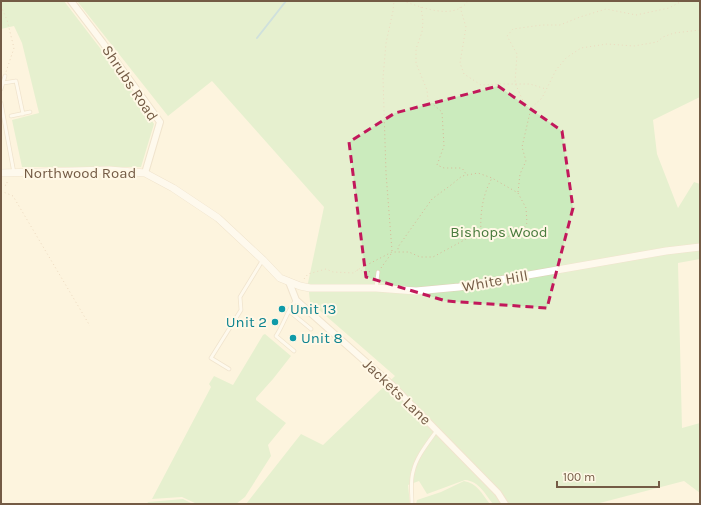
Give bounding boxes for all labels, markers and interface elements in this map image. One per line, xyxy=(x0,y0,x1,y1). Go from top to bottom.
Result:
street label: Shrubs Road xyxy=(98,42,162,124)
street label: Northwood Road xyxy=(24,164,136,182)
park label: Bishops Wood xyxy=(450,223,548,241)
street label: White Hill xyxy=(461,266,529,296)
place label: Unit 13 xyxy=(290,300,336,318)
marker: Unit 13 xyxy=(277,304,287,314)
place label: Unit 2 xyxy=(226,313,267,331)
marker: Unit 2 xyxy=(270,317,280,327)
place label: Unit 8 xyxy=(301,329,343,347)
marker: Unit 8 xyxy=(288,333,298,343)
street label: Jackets Lane xyxy=(359,355,435,429)
scale bar xyxy=(557,463,659,489)
text: 100 m xyxy=(563,470,595,484)

